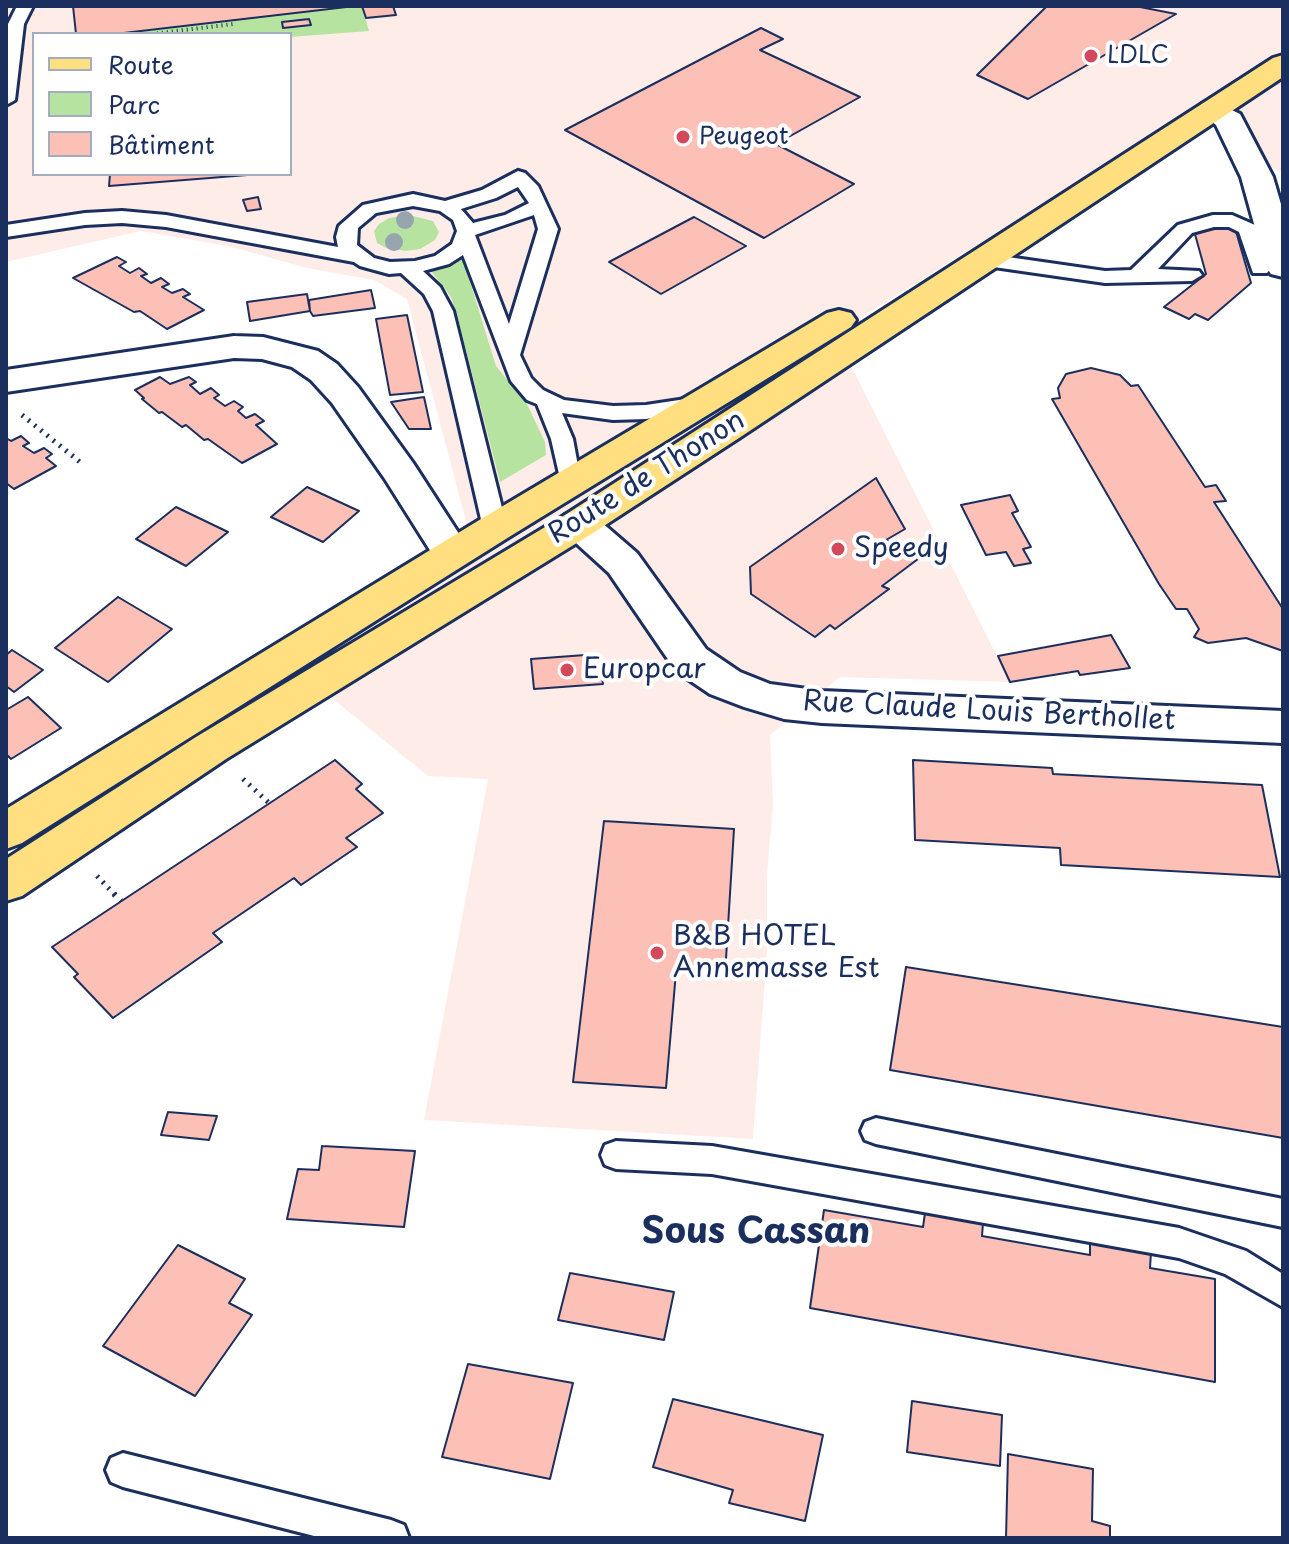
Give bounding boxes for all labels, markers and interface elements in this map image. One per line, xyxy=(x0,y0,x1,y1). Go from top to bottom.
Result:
legend xyxy=(32,32,292,176)
place label: LDLC xyxy=(1107,42,1169,70)
text: Route xyxy=(108,46,174,82)
marker: LDLC xyxy=(1082,47,1100,65)
text: Parc xyxy=(108,86,160,122)
place label: Peugeot xyxy=(699,123,789,151)
text: Bâtiment xyxy=(108,126,215,162)
marker: Peugeot xyxy=(674,128,692,146)
street label: Route de Thonon xyxy=(542,404,752,552)
place label: Speedy xyxy=(854,532,949,566)
marker: Speedy xyxy=(829,540,847,558)
place label: Europcar xyxy=(583,653,706,687)
marker: Europcar xyxy=(558,661,576,679)
street label: Rue Claude Louis Berthollet xyxy=(802,685,1176,739)
place label: B&B HOTEL Annemasse Est xyxy=(673,920,880,986)
marker: B&B HOTEL Annemasse Est xyxy=(648,944,666,962)
district label: Sous Cassan xyxy=(642,1211,870,1255)

